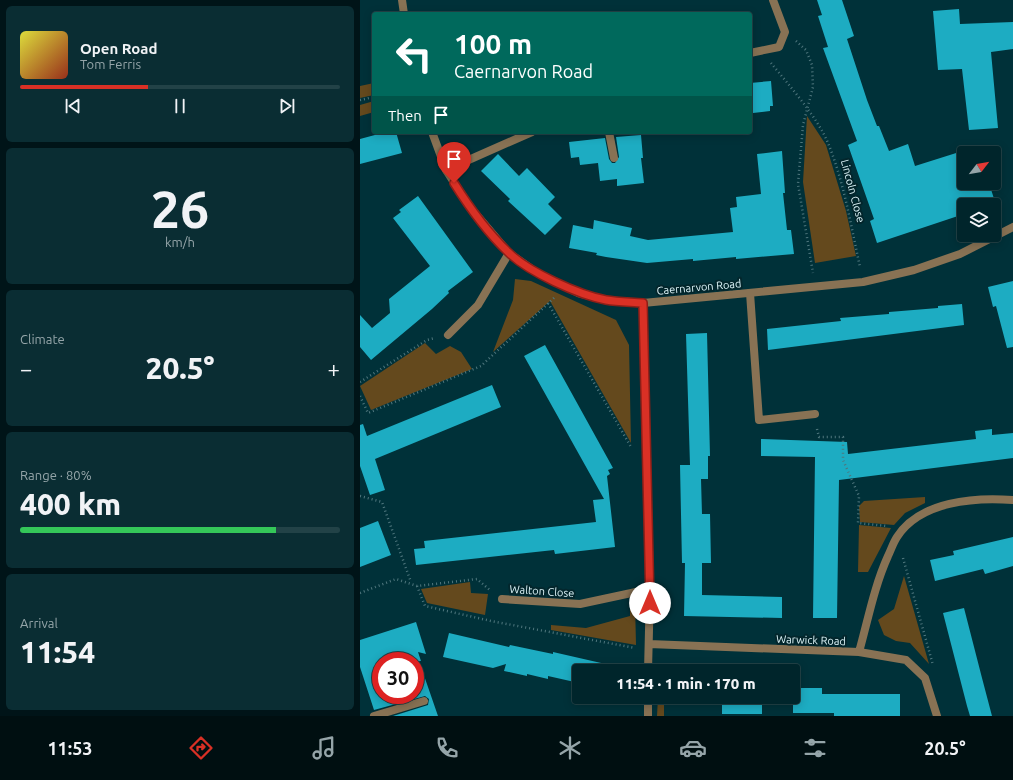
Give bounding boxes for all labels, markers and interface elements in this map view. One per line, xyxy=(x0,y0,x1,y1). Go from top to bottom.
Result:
icon: left xyxy=(388,28,440,80)
text: 100 m xyxy=(454,28,532,59)
text: Open Road xyxy=(80,40,157,57)
text: Tom Ferris xyxy=(80,57,141,71)
text: Caernarvon Road xyxy=(454,61,593,81)
icon: previous xyxy=(62,95,84,117)
icon: pause xyxy=(169,95,191,117)
icon: next xyxy=(276,95,298,117)
icon: arrive xyxy=(430,104,452,126)
text: Then xyxy=(388,107,422,124)
pin xyxy=(437,142,471,183)
north arrow xyxy=(957,146,1001,190)
map controls xyxy=(957,146,1001,242)
icon: arrive xyxy=(443,148,465,170)
street label: Lincoln Close xyxy=(839,158,867,224)
text: 26 xyxy=(151,180,209,238)
button: layers xyxy=(957,198,1001,242)
text: km/h xyxy=(165,235,195,249)
street label: Caernarvon Road xyxy=(656,277,742,297)
text: Climate xyxy=(20,332,65,346)
text: 20.5° xyxy=(145,351,215,385)
text: − xyxy=(20,356,32,381)
text: + xyxy=(328,356,340,381)
text: Range · 80% xyxy=(20,468,92,482)
text: 400 km xyxy=(20,487,121,521)
position arrow xyxy=(629,582,671,624)
street label: Walton Close xyxy=(509,583,575,599)
text: Arrival xyxy=(20,616,58,630)
street label: Warwick Road xyxy=(776,633,846,647)
text: 11:54 xyxy=(20,635,95,669)
speed limit sign: 30 xyxy=(372,652,424,704)
text: 11:54 · 1 min · 170 m xyxy=(616,675,756,692)
icon: directions xyxy=(187,734,215,762)
icon: music xyxy=(310,734,338,762)
icon: phone xyxy=(433,734,461,762)
icon: climate xyxy=(556,734,584,762)
icon: car xyxy=(679,734,707,762)
icon: filters xyxy=(801,734,829,762)
text: 11:53 xyxy=(47,738,92,758)
text: 20.5° xyxy=(924,738,966,758)

